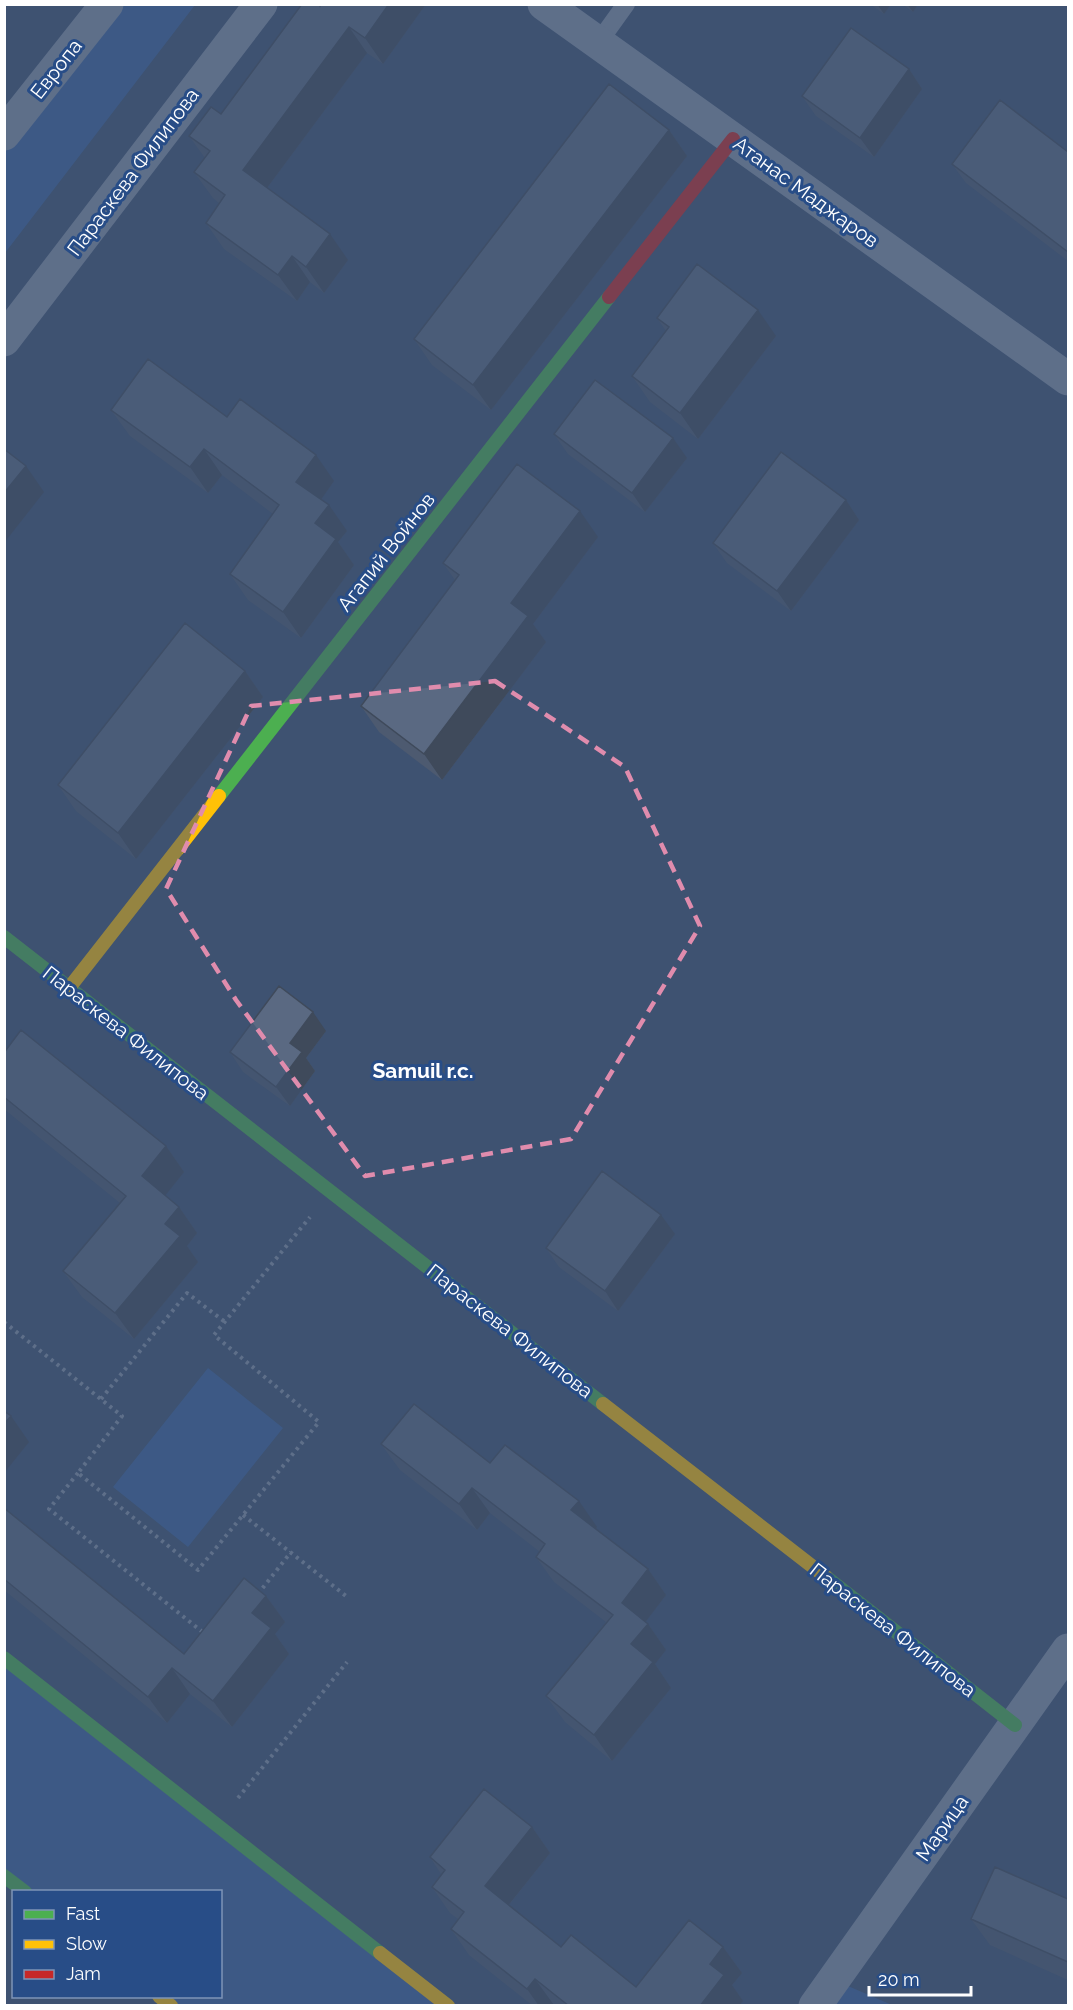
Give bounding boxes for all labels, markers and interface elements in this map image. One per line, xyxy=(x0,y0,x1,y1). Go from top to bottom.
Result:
street label: Европа xyxy=(25,34,87,104)
street label: Параскева Филипова xyxy=(62,83,204,261)
street label: Атанас Маджаров xyxy=(729,131,883,253)
street label: Агапий Войнов xyxy=(332,488,440,616)
street label: Параскева Филипова xyxy=(38,961,214,1105)
district label: Samuil r.c. xyxy=(373,1058,474,1083)
street label: Параскева Филипова xyxy=(422,1259,598,1403)
street label: Параскева Филипова xyxy=(805,1558,981,1702)
street label: Марица xyxy=(911,1790,973,1866)
legend xyxy=(12,1890,222,1998)
text: Fast xyxy=(66,1903,100,1924)
text: Slow xyxy=(66,1933,107,1954)
scale bar xyxy=(869,1959,971,1997)
text: Jam xyxy=(66,1963,101,1984)
text: 20 m xyxy=(878,1969,920,1990)

